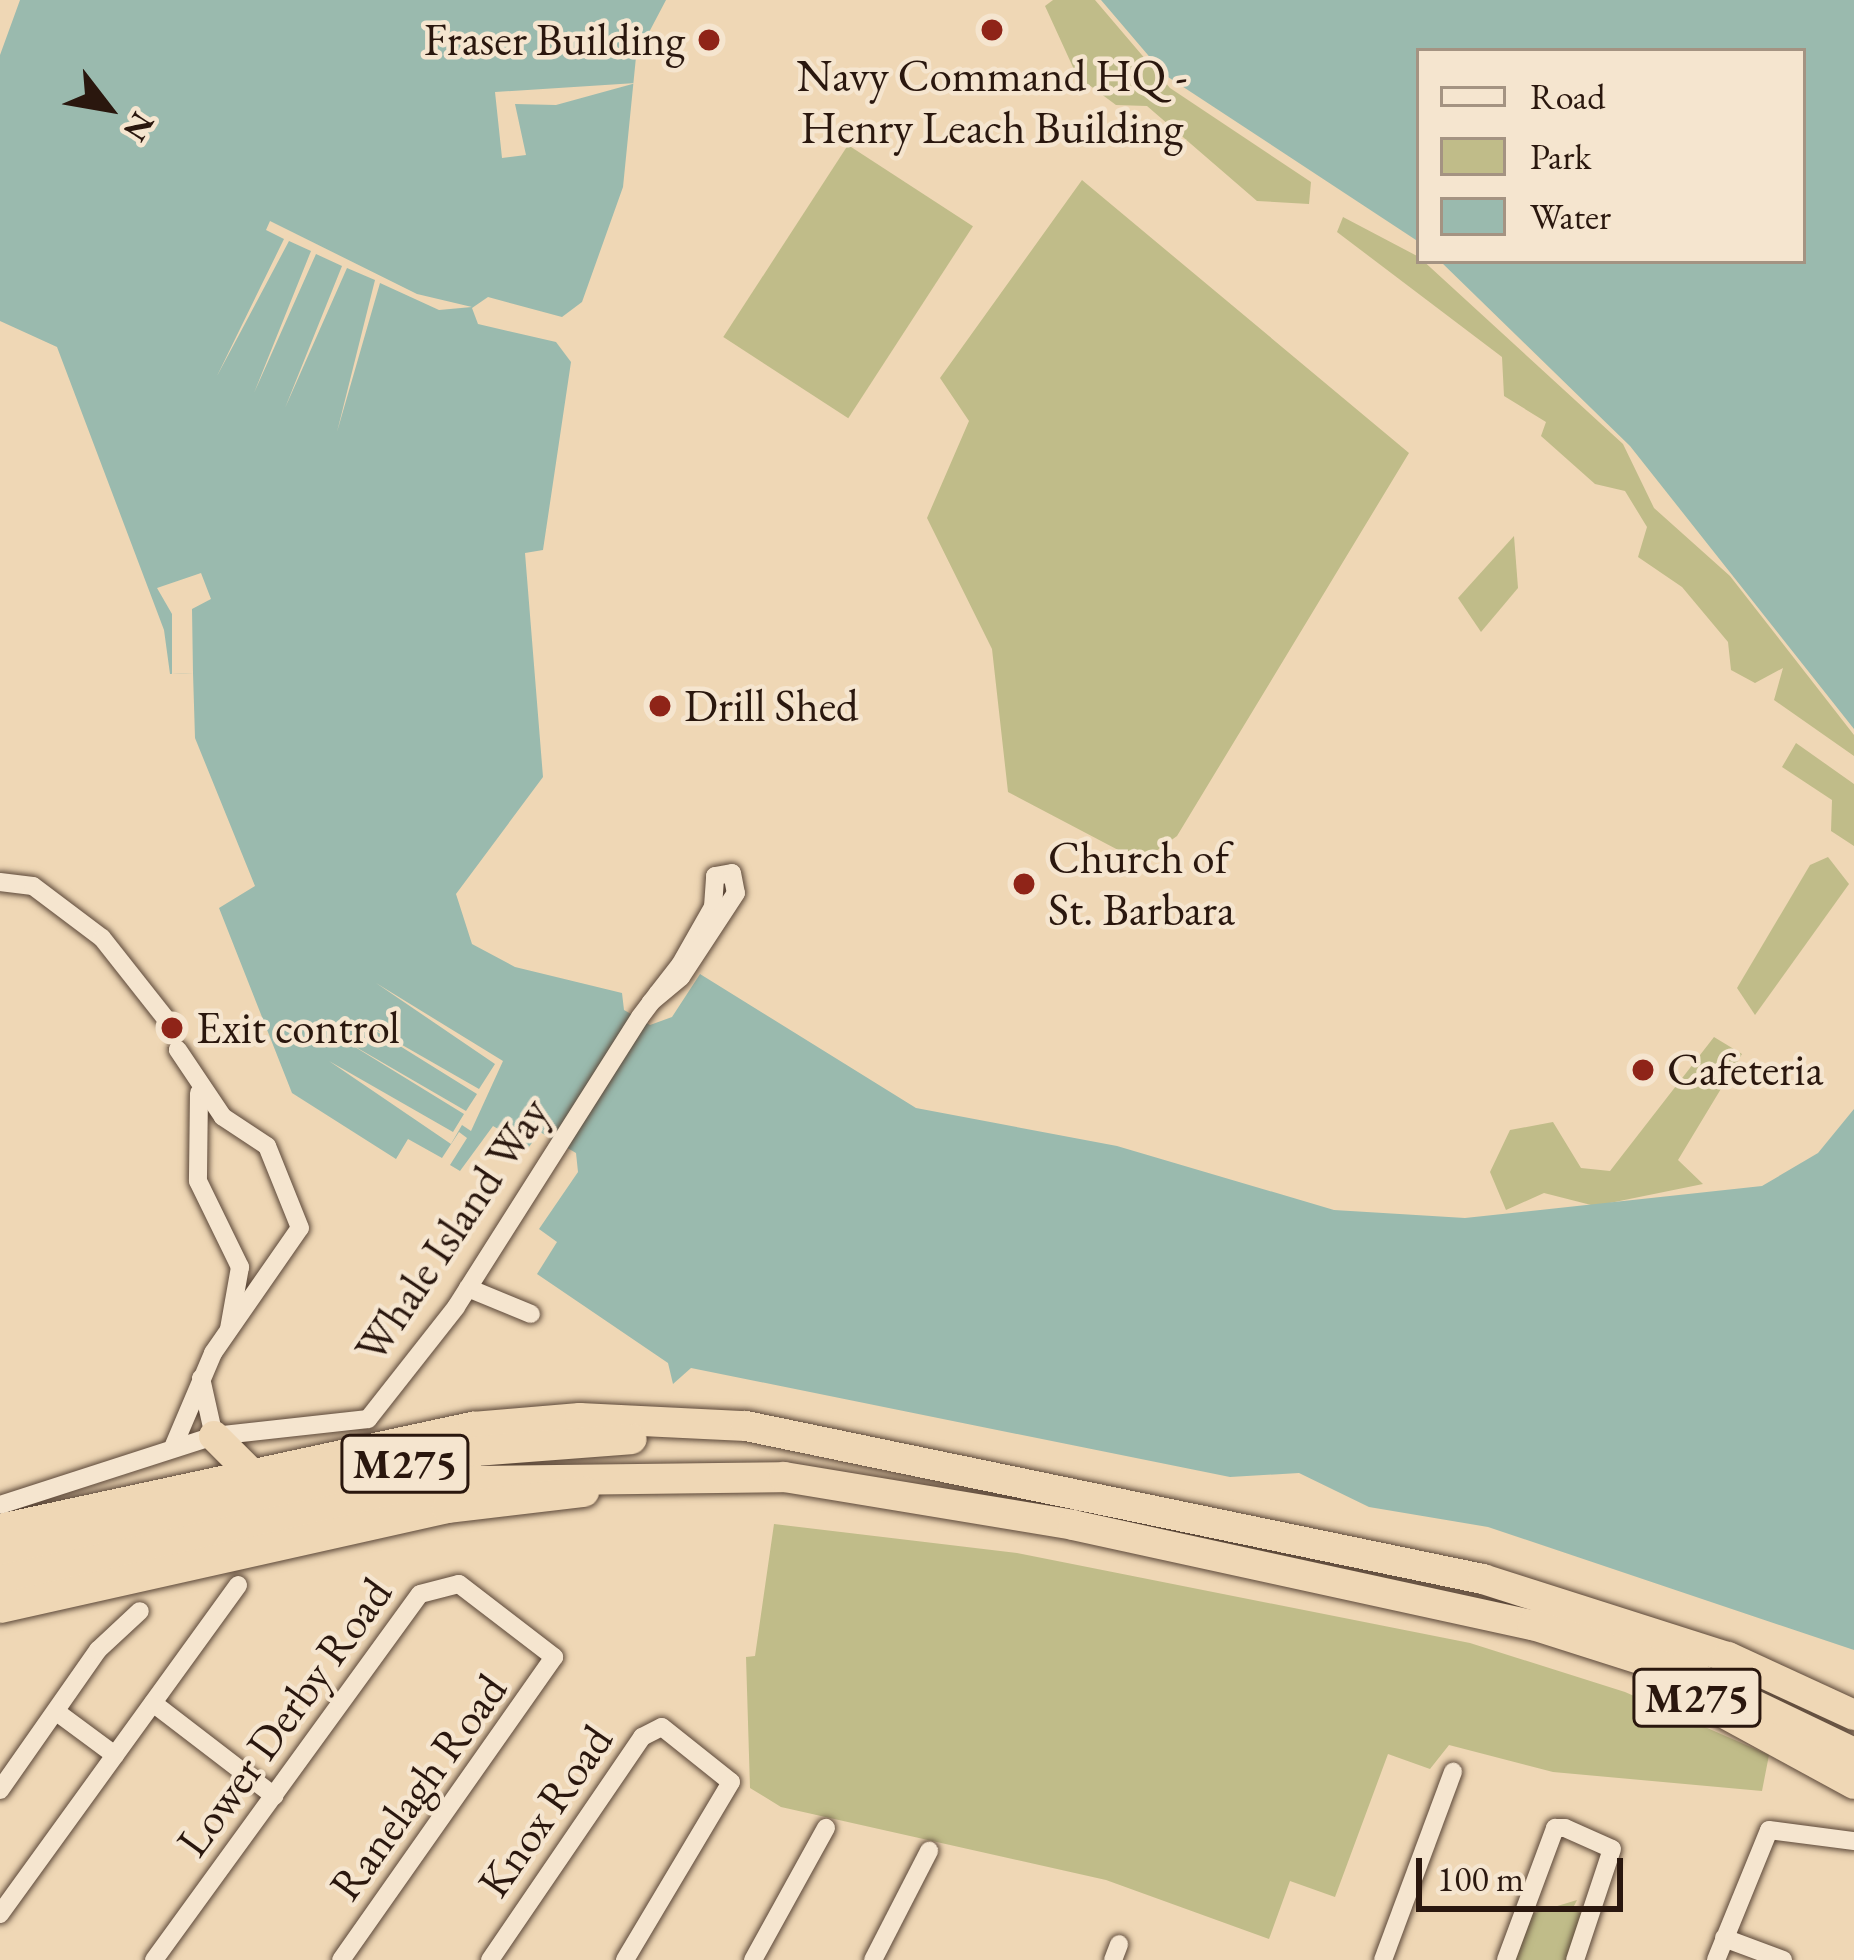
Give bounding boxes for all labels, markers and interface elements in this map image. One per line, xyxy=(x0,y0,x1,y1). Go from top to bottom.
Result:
place label: Fraser Building xyxy=(424,13,685,67)
marker: Navy Command HQ - Henry Leach Building xyxy=(979,17,1005,43)
marker: Fraser Building xyxy=(696,27,722,53)
north arrow xyxy=(48,48,168,168)
legend xyxy=(1416,48,1806,264)
place label: Navy Command HQ - Henry Leach Building xyxy=(797,49,1187,155)
text: Road xyxy=(1530,73,1605,120)
text: N xyxy=(114,104,165,149)
text: Park xyxy=(1530,133,1591,180)
text: Water xyxy=(1530,193,1611,240)
place label: Drill Shed xyxy=(684,679,859,733)
marker: Drill Shed xyxy=(647,693,673,719)
place label: Church of St. Barbara xyxy=(1048,831,1235,937)
marker: Church of St. Barbara xyxy=(1011,871,1037,897)
place label: Exit control xyxy=(196,1001,400,1055)
marker: Exit control xyxy=(159,1015,185,1041)
place label: Cafeteria xyxy=(1667,1043,1823,1097)
marker: Cafeteria xyxy=(1630,1057,1656,1083)
street label: Whale Island Way xyxy=(344,1087,560,1373)
road number: M275 xyxy=(339,1428,471,1500)
street label: Lower Derby Road xyxy=(165,1567,403,1867)
road number: M275 xyxy=(1631,1662,1763,1734)
street label: Ranelagh Road xyxy=(318,1664,518,1910)
street label: Knox Road xyxy=(466,1715,624,1907)
scale bar xyxy=(1422,1834,1629,1908)
text: 100 m xyxy=(1437,1855,1524,1902)

